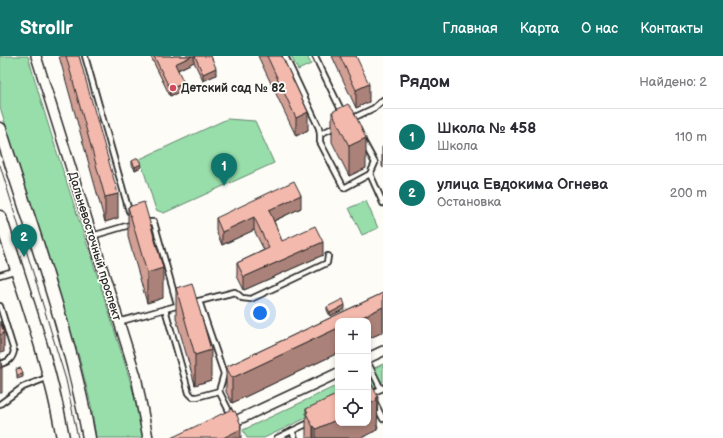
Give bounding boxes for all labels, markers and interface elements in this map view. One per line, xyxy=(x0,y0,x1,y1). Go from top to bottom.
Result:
text: Strollr xyxy=(20,17,73,40)
text: Главная xyxy=(443,20,498,37)
text: Карта xyxy=(520,20,559,37)
text: О нас xyxy=(581,20,618,37)
text: Контакты xyxy=(640,20,703,37)
text: Рядом xyxy=(399,72,450,92)
text: Найдено: 2 xyxy=(639,74,707,90)
place label: Детский сад № 82 xyxy=(181,81,286,96)
marker: Детский сад № 82 xyxy=(168,83,178,93)
text: Школа № 458 xyxy=(437,119,536,138)
text: 1 xyxy=(409,129,415,145)
text: 110 m xyxy=(675,129,707,145)
text: Школа xyxy=(437,138,478,154)
pin: 1 xyxy=(211,153,237,186)
street label: Дальневосточный проспект xyxy=(65,170,124,323)
text: улица Евдокима Огнева xyxy=(437,175,608,194)
text: 2 xyxy=(408,185,416,201)
text: 200 m xyxy=(670,185,707,201)
text: Остановка xyxy=(437,194,502,210)
pin: 2 xyxy=(11,224,37,257)
your location xyxy=(250,303,270,323)
map controls xyxy=(335,318,371,426)
button: + xyxy=(335,318,371,354)
button: − xyxy=(335,354,371,390)
button: locate xyxy=(335,390,371,426)

